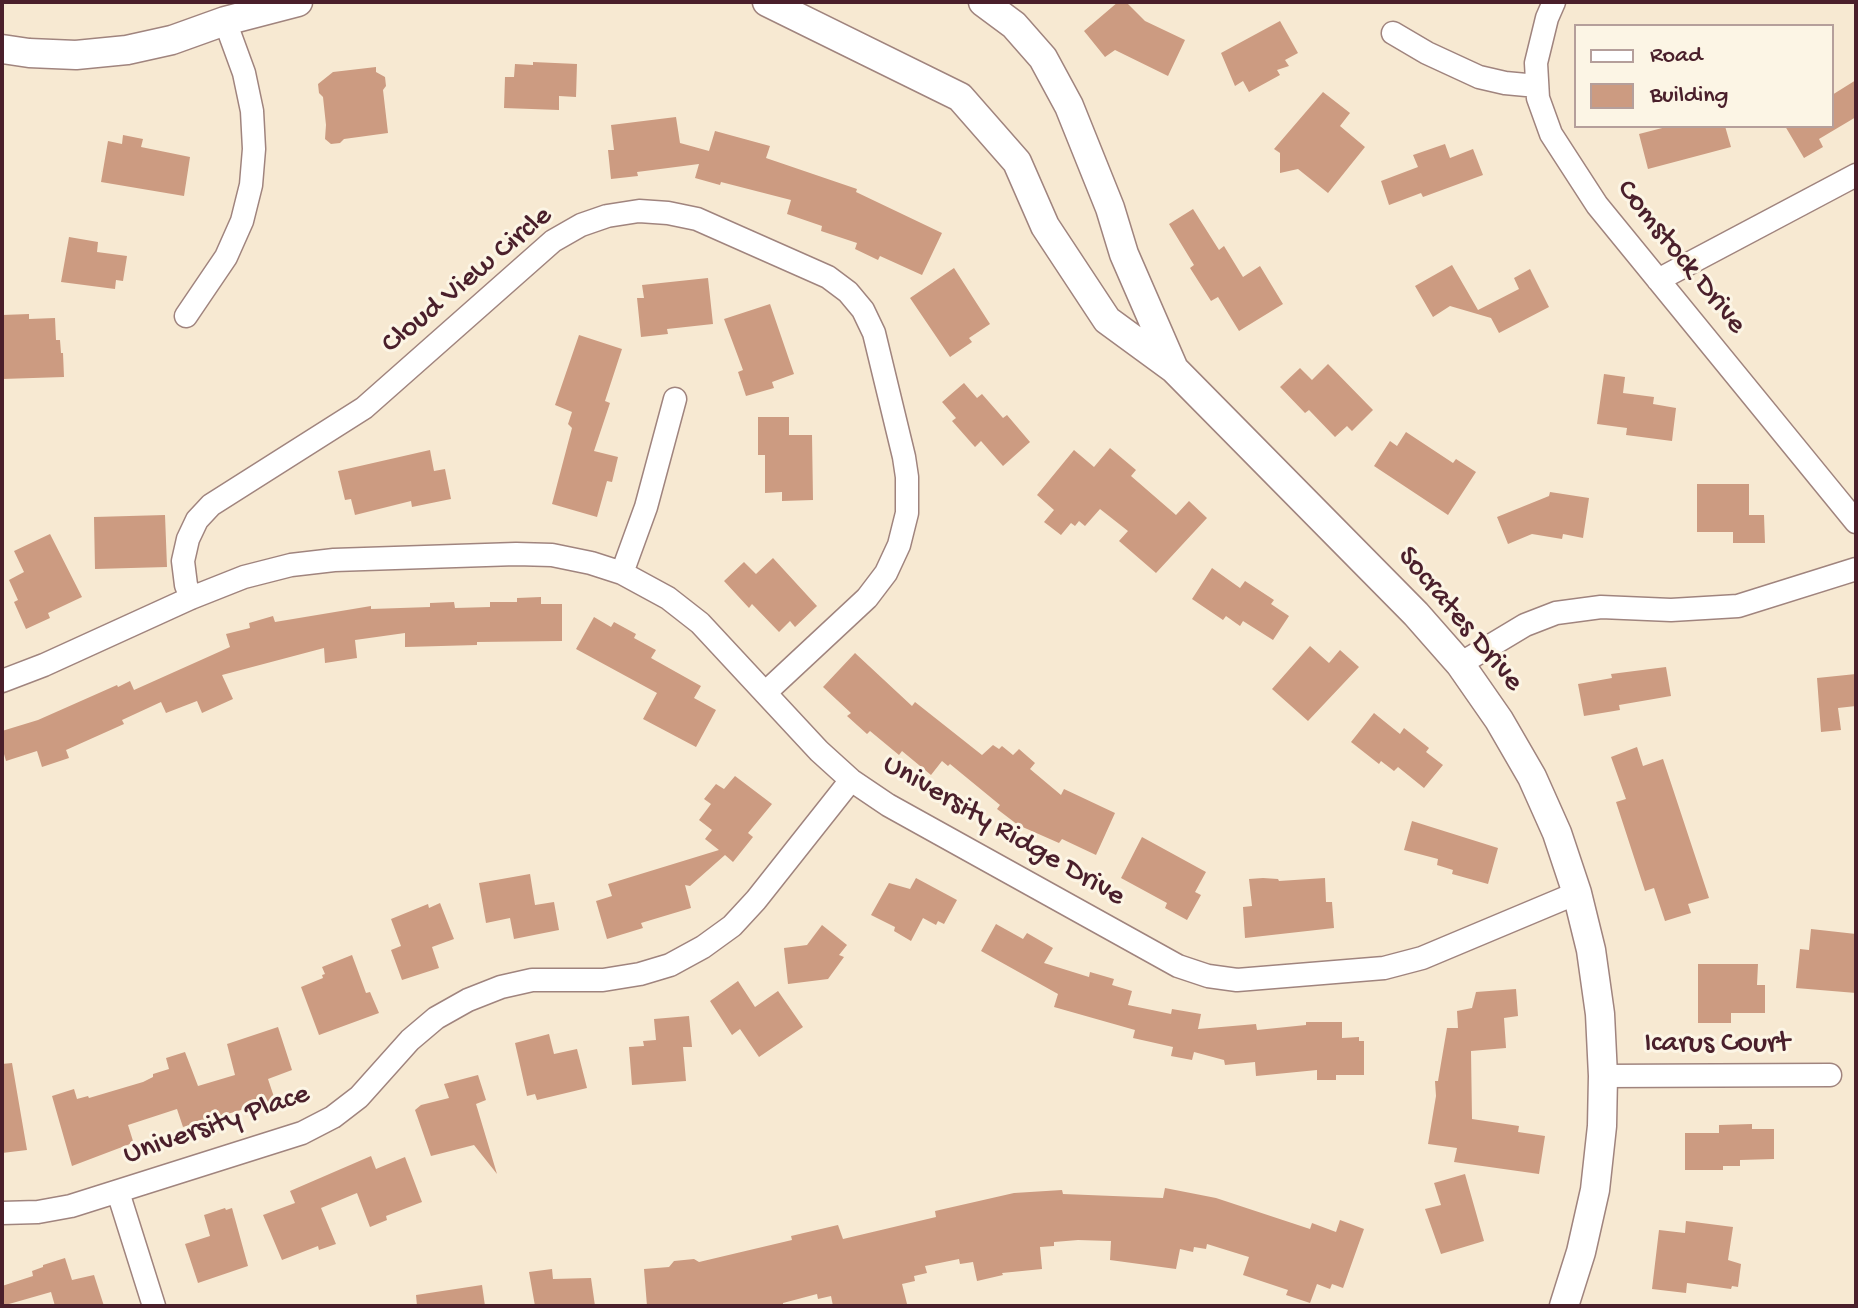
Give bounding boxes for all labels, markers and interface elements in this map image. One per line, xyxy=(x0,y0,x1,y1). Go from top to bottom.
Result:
legend xyxy=(1574,24,1834,128)
text: Road xyxy=(1650,42,1702,71)
text: Building xyxy=(1650,82,1728,111)
street label: Comstock Drive xyxy=(1607,174,1753,342)
street label: Cloud View Circle xyxy=(375,199,561,363)
street label: Socrates Drive xyxy=(1388,540,1530,700)
street label: University Ridge Drive xyxy=(875,748,1131,916)
street label: Icarus Court xyxy=(1644,1027,1790,1063)
street label: University Place xyxy=(119,1077,315,1175)

